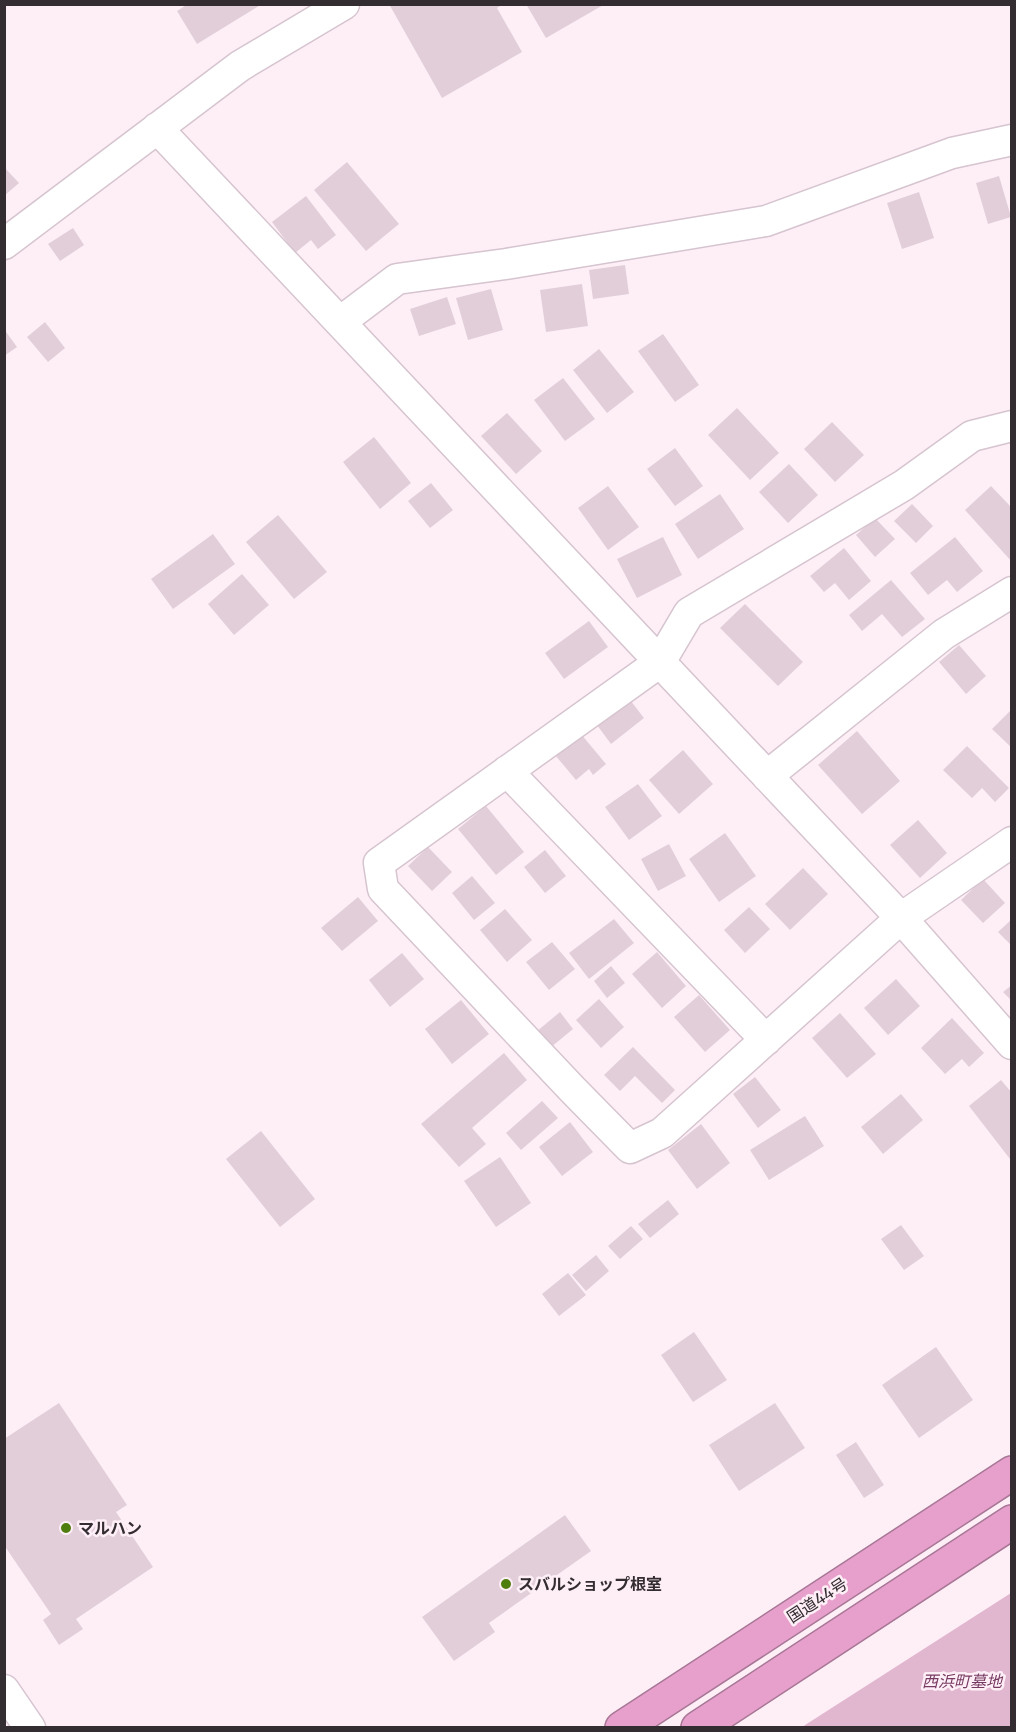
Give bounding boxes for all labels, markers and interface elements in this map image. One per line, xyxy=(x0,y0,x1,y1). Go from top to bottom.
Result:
place label: マルハン xyxy=(78,1518,142,1538)
marker: マルハン xyxy=(59,1521,73,1535)
street label: 国道44号 xyxy=(783,1573,851,1627)
place label: スバルショップ根室 xyxy=(518,1574,662,1594)
marker: スバルショップ根室 xyxy=(499,1577,513,1591)
park label: 西浜町墓地 xyxy=(922,1671,1004,1691)

